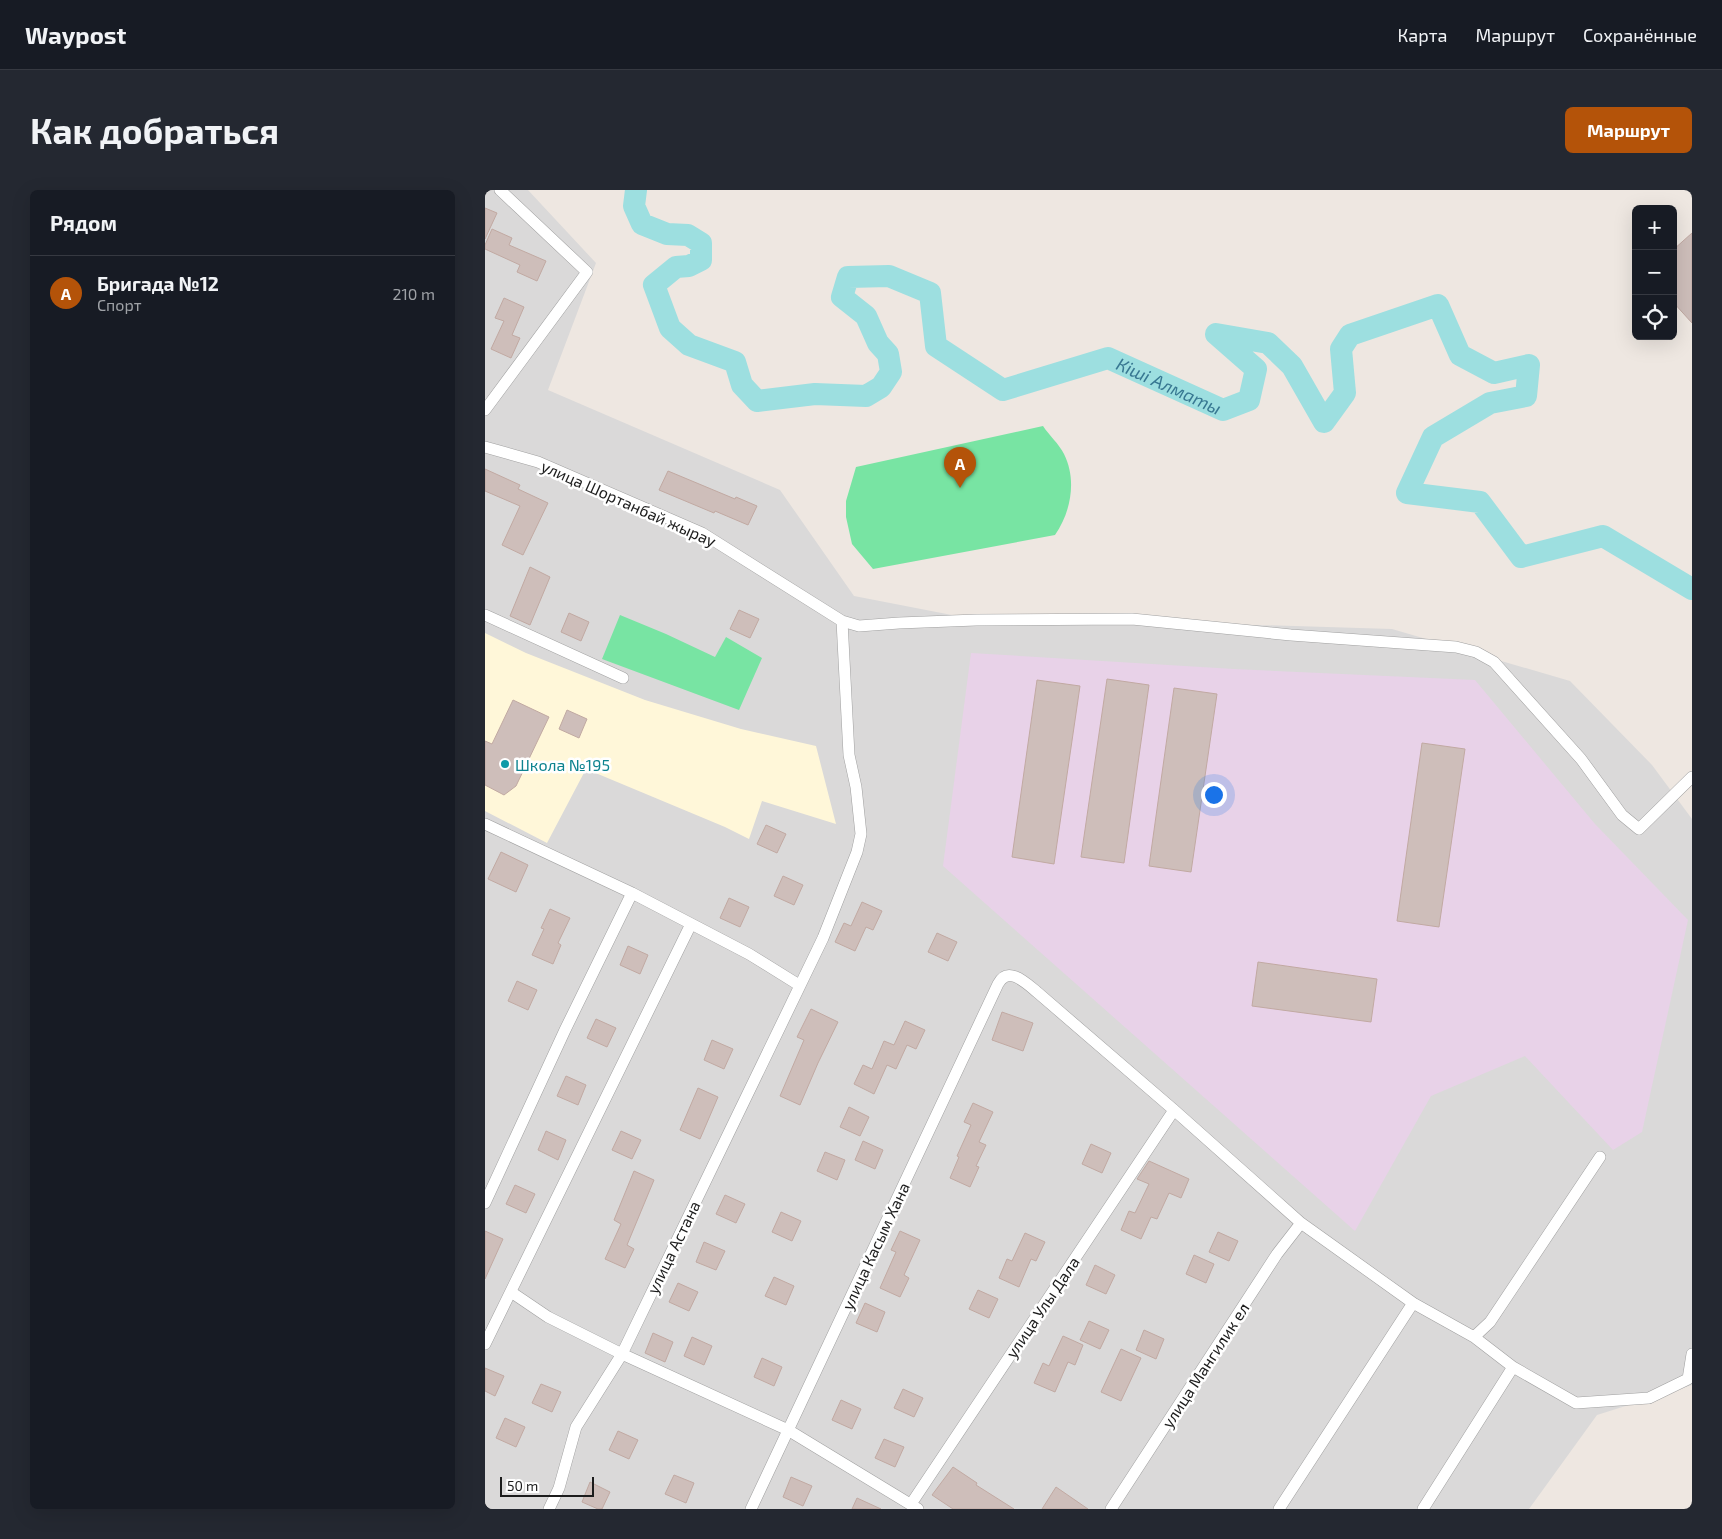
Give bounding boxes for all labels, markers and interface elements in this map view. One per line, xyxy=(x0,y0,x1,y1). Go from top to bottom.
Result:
text: Waypost xyxy=(25,20,126,49)
text: Карта xyxy=(1397,24,1447,46)
text: Маршрут xyxy=(1475,24,1555,46)
text: Сохранённые xyxy=(1583,24,1697,46)
button: Маршрут xyxy=(1565,107,1692,153)
text: Как добраться xyxy=(30,109,279,151)
map controls xyxy=(1632,205,1677,340)
button: + xyxy=(1632,205,1677,250)
text: Рядом xyxy=(50,210,117,235)
button: − xyxy=(1632,250,1677,295)
text: Бригада №12 xyxy=(97,272,219,295)
text: A xyxy=(61,284,71,303)
text: 210 m xyxy=(392,284,435,303)
text: Спорт xyxy=(97,295,142,314)
button: locate xyxy=(1632,295,1677,340)
water label: Кіші Алматы xyxy=(1113,352,1225,419)
pin: A xyxy=(944,447,976,488)
street label: улица Шортанбай жырау xyxy=(538,456,720,551)
place label: Школа №195 xyxy=(515,755,610,774)
marker: Школа №195 xyxy=(499,758,511,770)
your location xyxy=(1201,782,1227,808)
street label: улица Касым Хана xyxy=(837,1179,914,1313)
street label: улица Астана xyxy=(642,1198,705,1297)
street label: улица Улы Дала xyxy=(1001,1253,1084,1362)
street label: улица Мангилик ел xyxy=(1157,1299,1253,1432)
scale bar xyxy=(500,1474,594,1497)
text: 50 m xyxy=(507,1477,538,1494)

